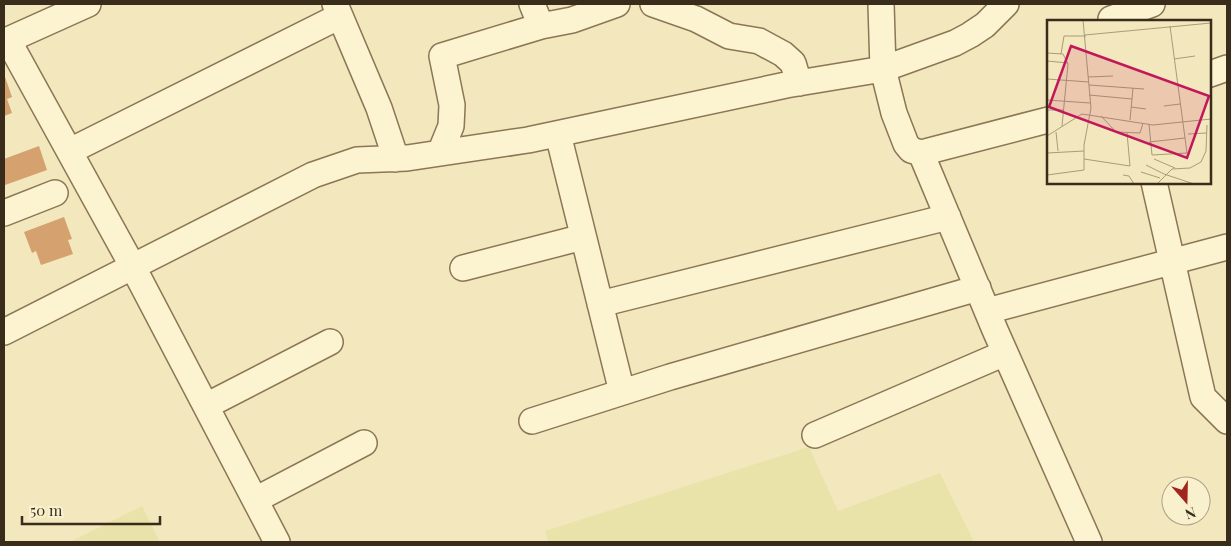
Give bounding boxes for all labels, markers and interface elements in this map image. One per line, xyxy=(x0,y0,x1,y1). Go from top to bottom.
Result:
inset map xyxy=(1047,20,1211,184)
north arrow xyxy=(1161,476,1211,526)
scale bar xyxy=(22,494,160,526)
text: 50 m xyxy=(30,500,63,520)
text: N xyxy=(1183,503,1199,524)

